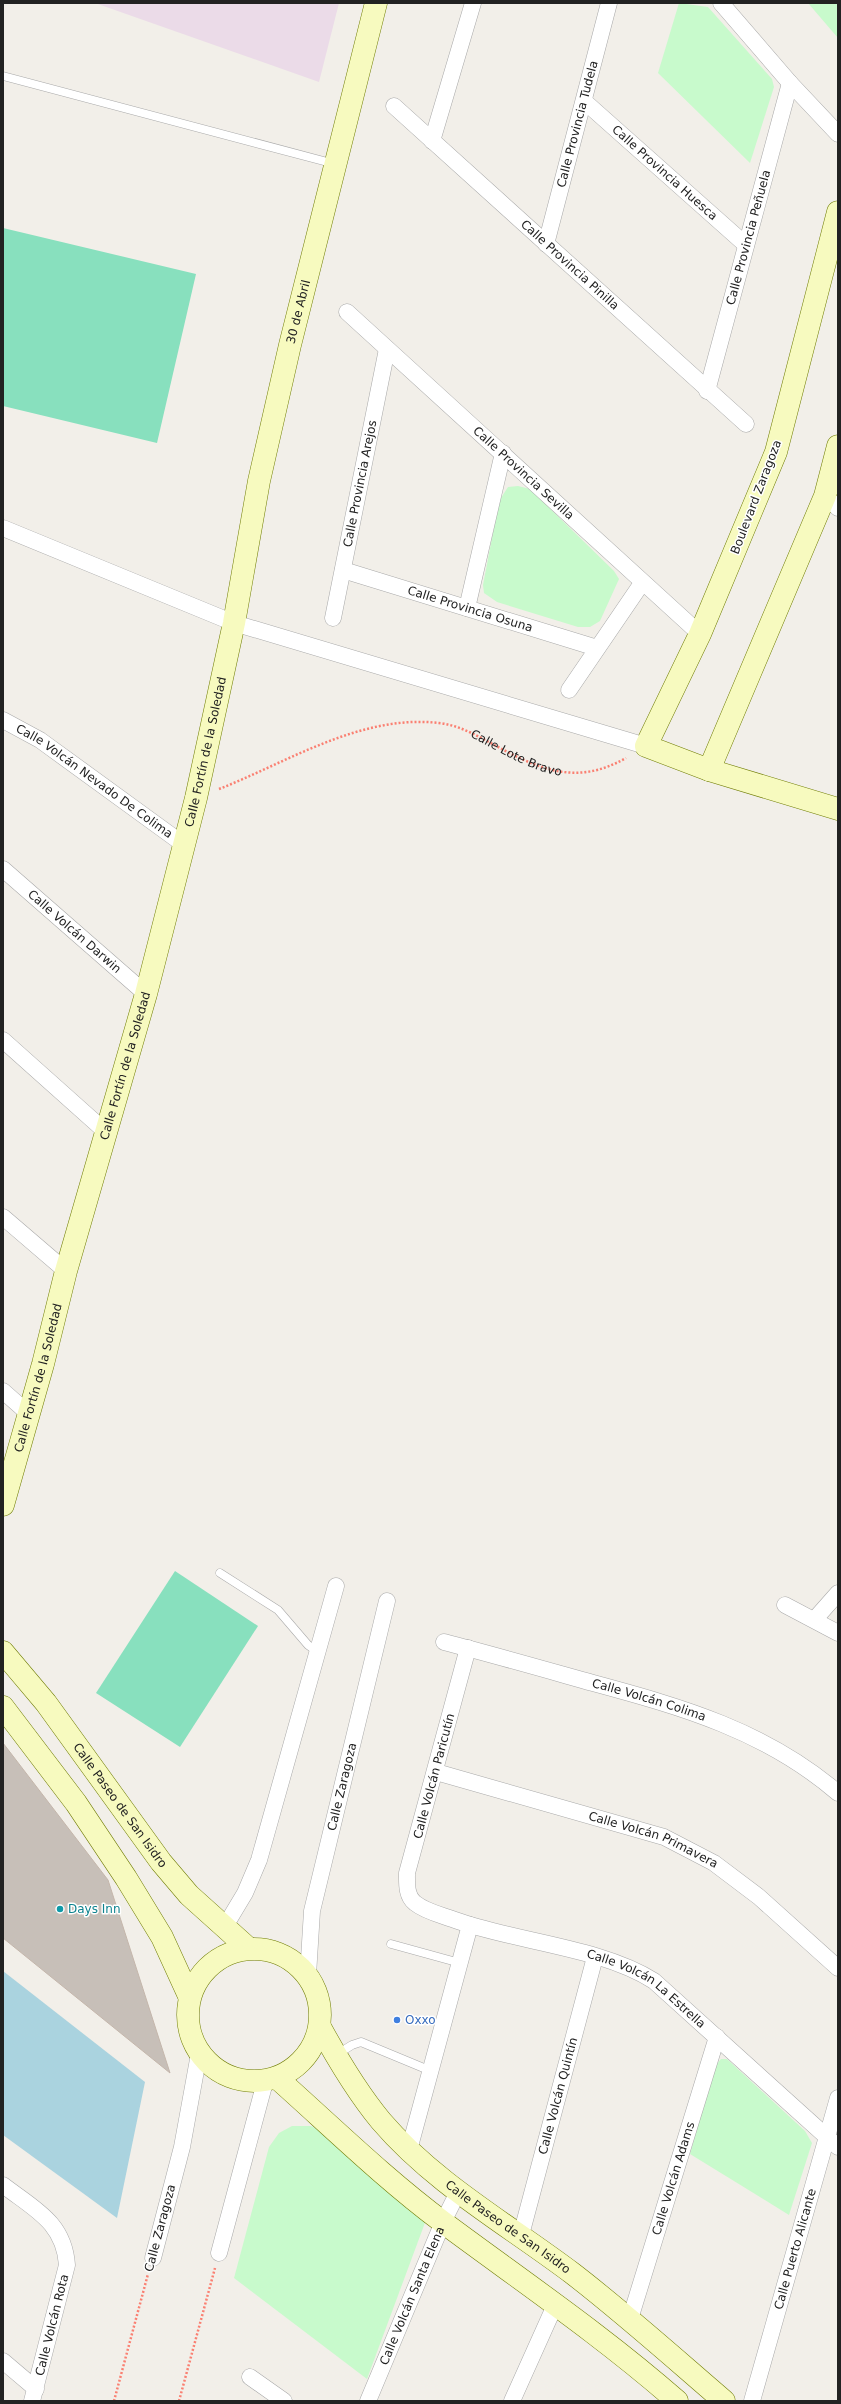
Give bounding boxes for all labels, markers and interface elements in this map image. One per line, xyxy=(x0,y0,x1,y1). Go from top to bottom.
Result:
street label: Calle Provincia Tudela xyxy=(554,59,601,189)
street label: Calle Provincia Huesca xyxy=(609,122,720,223)
street label: Calle Provincia Peñuela xyxy=(723,168,773,307)
street label: Calle Provincia Pinilla xyxy=(518,217,622,313)
street label: 30 de Abril xyxy=(284,278,313,345)
street label: Calle Provincia Arejos xyxy=(340,419,380,548)
street label: Calle Provincia Sevilla xyxy=(470,424,577,523)
street label: Boulevard Zaragoza xyxy=(728,438,784,556)
street label: Calle Provincia Osuna xyxy=(406,583,534,635)
street label: Calle Fortín de la Soledad xyxy=(182,675,229,829)
street label: Calle Volcán Nevado De Colima xyxy=(13,721,175,841)
street label: Calle Lote Bravo xyxy=(468,727,563,779)
street label: Calle Volcán Darwin xyxy=(25,887,124,976)
street label: Calle Fortín de la Soledad xyxy=(97,990,153,1141)
street label: Calle Fortín de la Soledad xyxy=(11,1302,65,1454)
street label: Calle Volcán Colima xyxy=(590,1676,708,1724)
street label: Calle Volcán Paricutín xyxy=(411,1712,457,1840)
street label: Calle Paseo de San Isidro xyxy=(70,1740,170,1871)
street label: Calle Zaragoza xyxy=(325,1741,359,1832)
street label: Calle Volcán Primavera xyxy=(587,1809,720,1871)
place label: Days Inn xyxy=(68,1902,121,1916)
marker: Days Inn xyxy=(55,1904,65,1914)
street label: Calle Volcán La Estrella xyxy=(585,1947,708,2031)
place label: Oxxo xyxy=(405,2013,436,2027)
marker: Oxxo xyxy=(392,2015,402,2025)
street label: Calle Volcán Quintín xyxy=(536,2036,580,2156)
street label: Calle Volcán Adams xyxy=(649,2120,697,2237)
street label: Calle Paseo de San Isidro xyxy=(443,2177,573,2276)
street label: Calle Zaragoza xyxy=(142,2183,178,2273)
street label: Calle Puerto Alicante xyxy=(771,2187,819,2311)
street label: Calle Volcán Santa Elena xyxy=(377,2225,447,2367)
street label: Calle Volcán Rota xyxy=(33,2273,71,2377)

